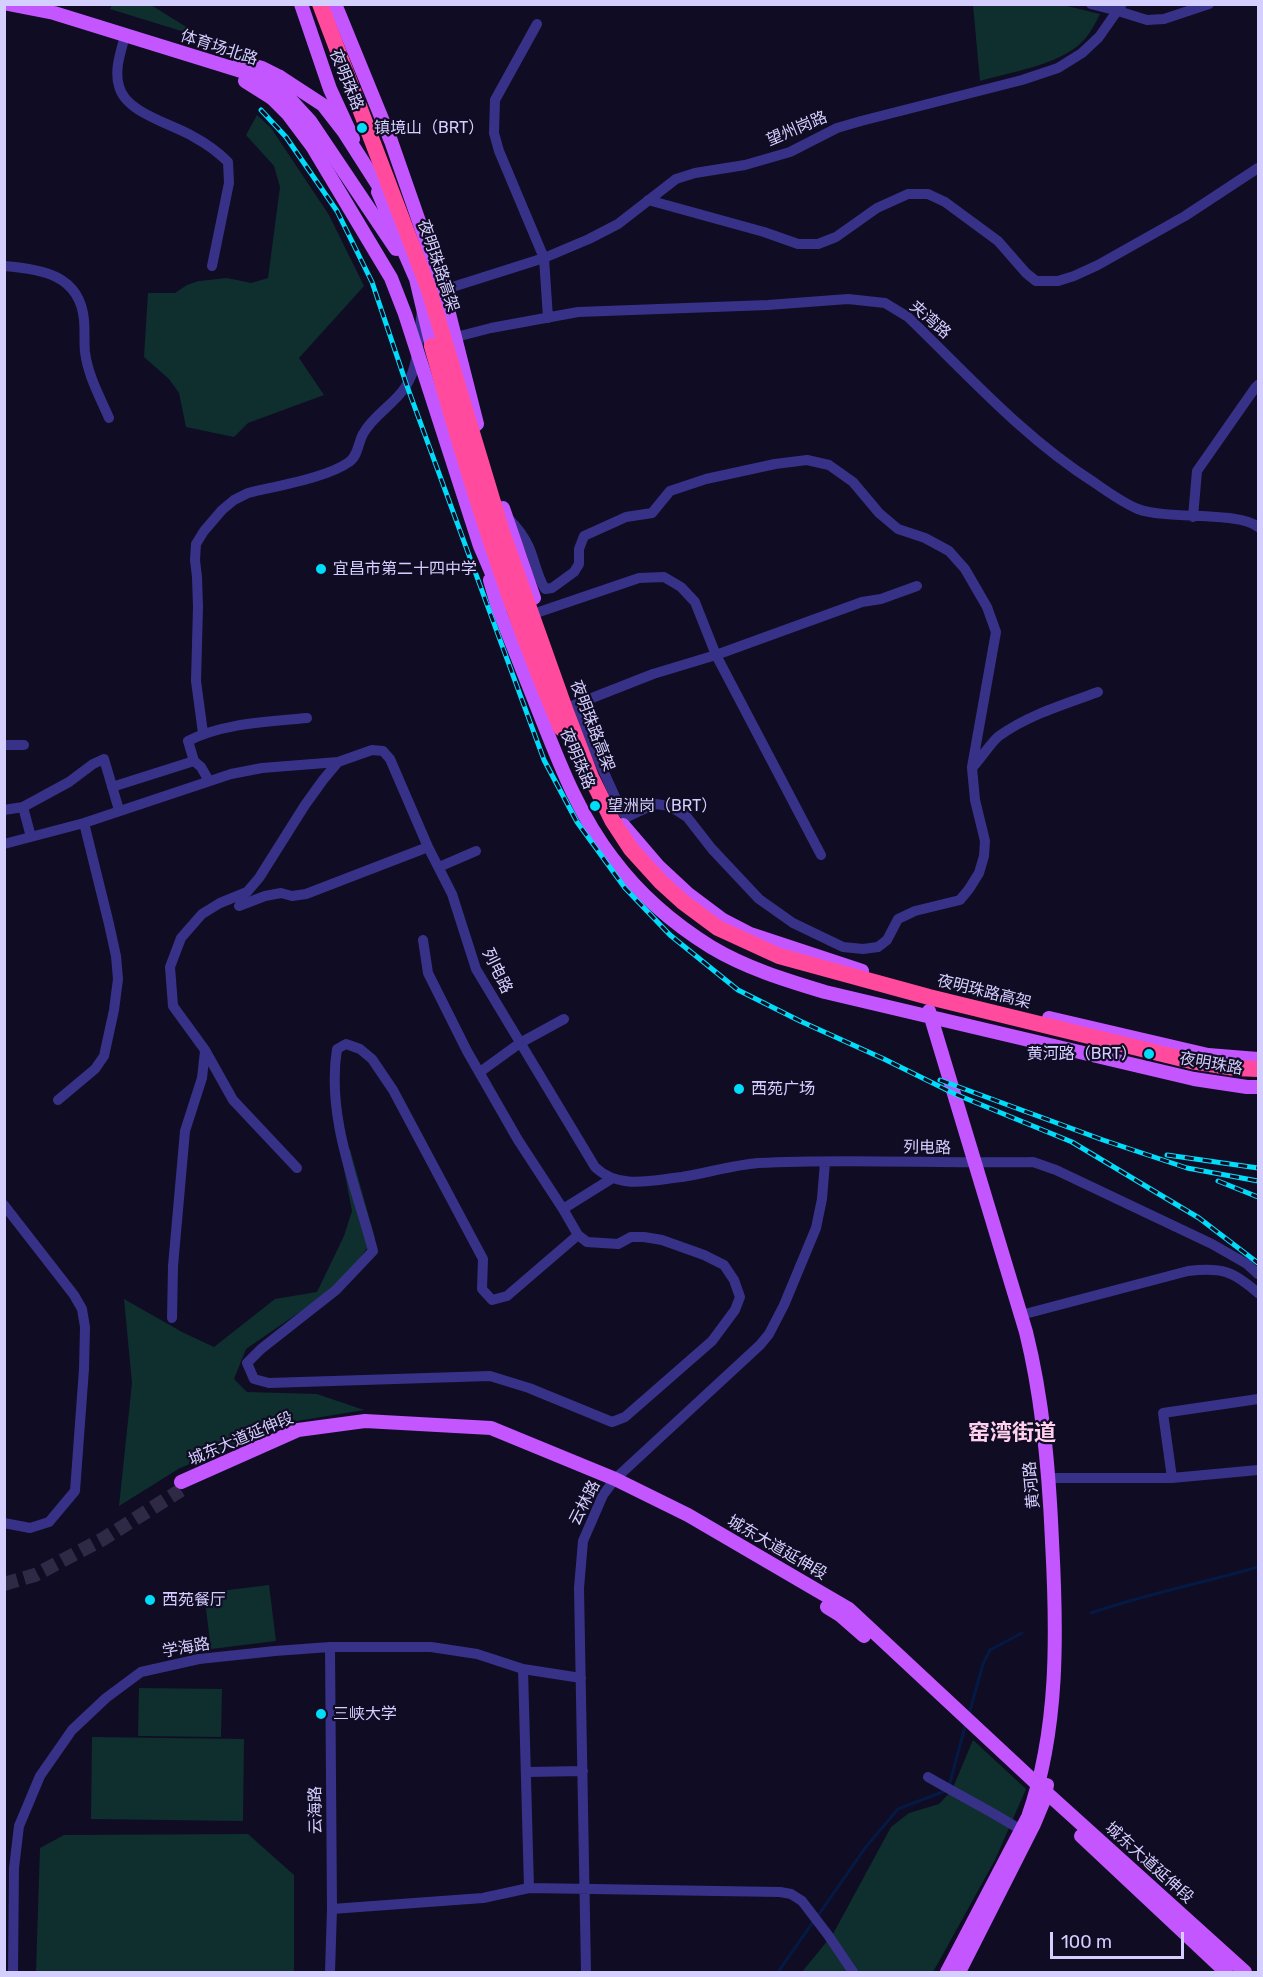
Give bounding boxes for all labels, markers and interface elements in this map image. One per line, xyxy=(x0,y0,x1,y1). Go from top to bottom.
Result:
street label: 体育场北路 xyxy=(178,27,260,69)
street label: 夜明珠路 xyxy=(325,47,367,113)
street label: 望州岗路 xyxy=(764,108,830,150)
place label: 镇境山（BRT） xyxy=(374,118,484,138)
marker: 镇境山（BRT） xyxy=(355,121,369,135)
street label: 夜明珠路高架 xyxy=(413,217,463,315)
street label: 夹湾路 xyxy=(906,297,954,343)
place label: 宜昌市第二十四中学 xyxy=(333,559,477,579)
marker: 宜昌市第二十四中学 xyxy=(314,562,328,576)
street label: 夜明珠路高架 xyxy=(566,678,618,774)
street label: 夜明珠路 xyxy=(556,726,598,792)
place label: 望洲岗（BRT） xyxy=(607,796,717,816)
marker: 望洲岗（BRT） xyxy=(588,799,602,813)
street label: 列电路 xyxy=(478,945,516,997)
street label: 夜明珠路高架 xyxy=(935,971,1033,1013)
place label: 黄河路（BRT） xyxy=(1027,1044,1137,1064)
marker: 黄河路（BRT） xyxy=(1142,1047,1156,1061)
street label: 夜明珠路 xyxy=(1178,1049,1244,1079)
place label: 西苑广场 xyxy=(751,1079,815,1099)
marker: 西苑广场 xyxy=(732,1082,746,1096)
street label: 列电路 xyxy=(903,1138,951,1158)
street label: 城东大道延伸段 xyxy=(186,1408,296,1470)
district label: 窑湾街道 xyxy=(968,1421,1056,1447)
street label: 黄河路 xyxy=(1020,1460,1044,1510)
street label: 云林路 xyxy=(566,1477,604,1529)
street label: 城东大道延伸段 xyxy=(724,1512,830,1584)
place label: 西苑餐厅 xyxy=(162,1590,226,1610)
marker: 西苑餐厅 xyxy=(143,1593,157,1607)
street label: 学海路 xyxy=(161,1634,211,1662)
place label: 三峡大学 xyxy=(333,1704,397,1724)
marker: 三峡大学 xyxy=(314,1707,328,1721)
street label: 云海路 xyxy=(306,1786,326,1834)
street label: 城东大道延伸段 xyxy=(1101,1818,1197,1908)
scale bar xyxy=(1053,1920,1186,1958)
text: 100 m xyxy=(1061,1931,1112,1953)

